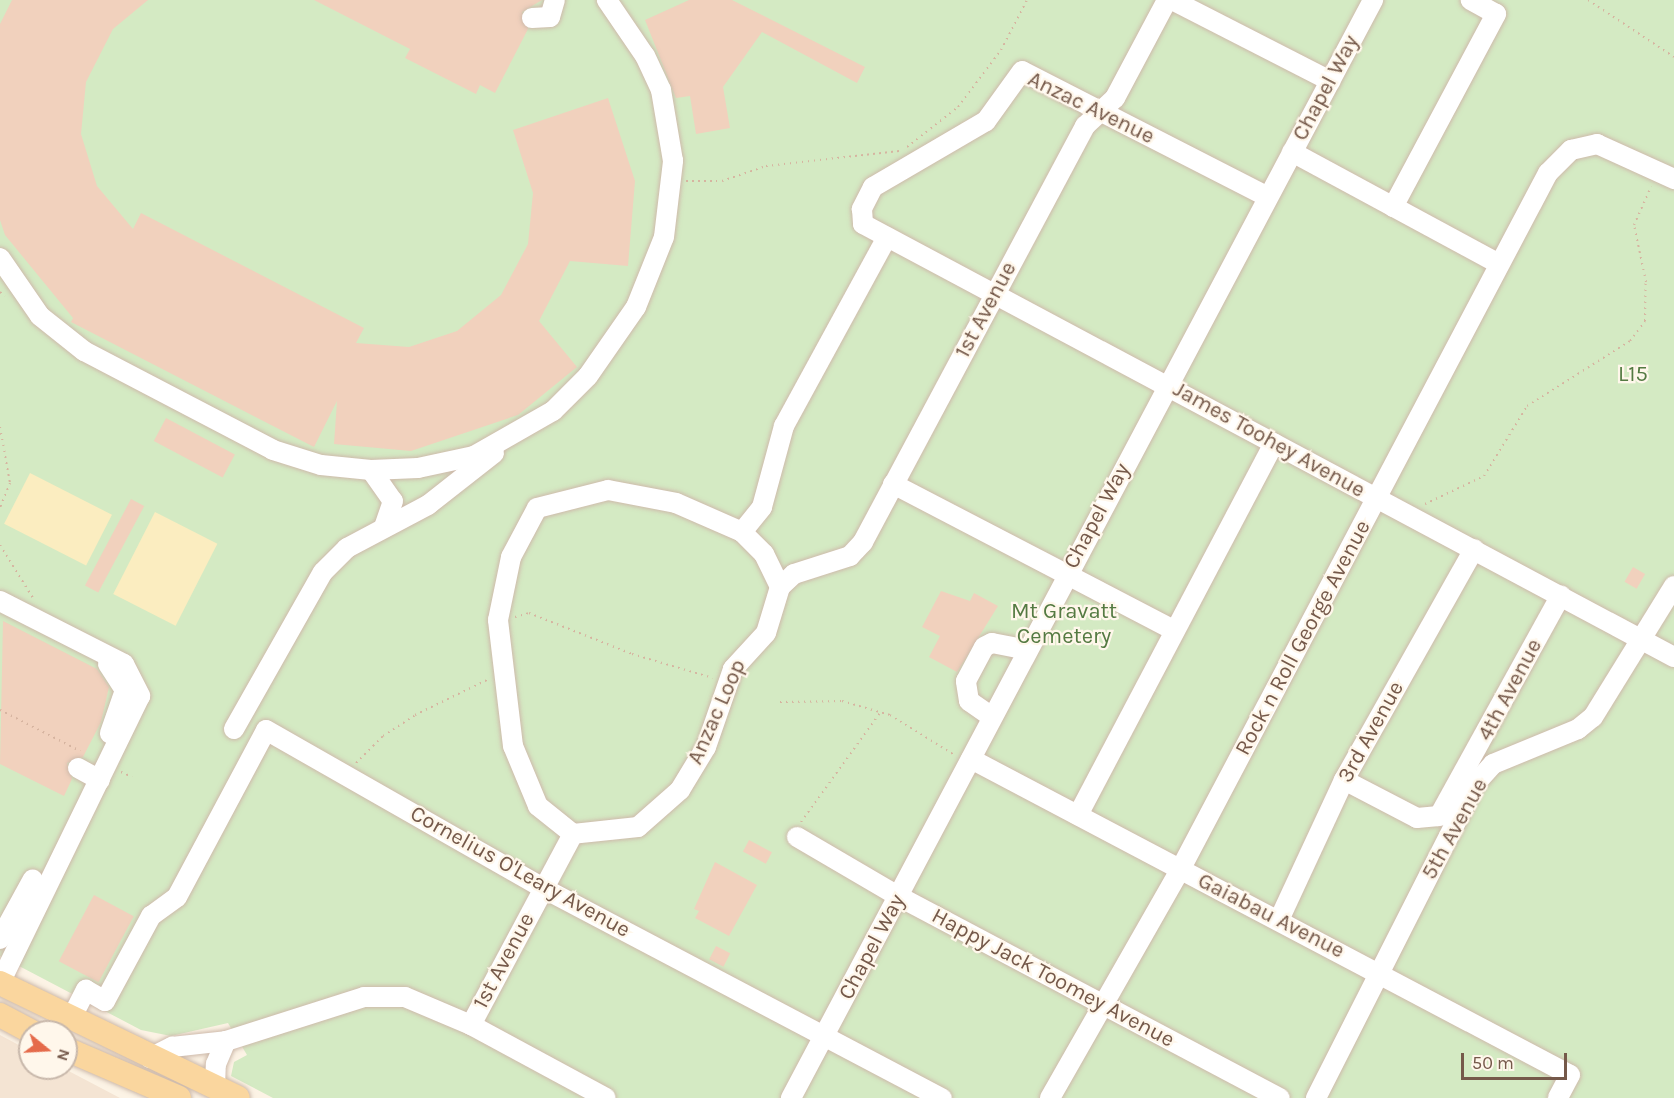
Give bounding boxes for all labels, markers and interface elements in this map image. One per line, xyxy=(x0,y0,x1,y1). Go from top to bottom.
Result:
street label: Chapel Way xyxy=(1287,31,1365,145)
street label: Anzac Avenue xyxy=(1023,66,1159,150)
street label: 1st Avenue xyxy=(950,258,1022,362)
park label: L15 xyxy=(1618,362,1648,388)
street label: James Toohey Avenue xyxy=(1168,376,1370,504)
street label: Chapel Way xyxy=(1058,459,1136,573)
street label: Rock n Roll George Avenue xyxy=(1230,516,1376,760)
park label: Mt Gravatt Cemetery xyxy=(1011,598,1117,650)
street label: 4th Avenue xyxy=(1472,635,1548,745)
street label: Anzac Loop xyxy=(682,655,752,769)
street label: 3rd Avenue xyxy=(1332,677,1410,787)
street label: 5th Avenue xyxy=(1416,774,1494,884)
street label: Cornelius O'Leary Avenue xyxy=(405,800,635,944)
street label: Gaiabau Avenue xyxy=(1193,868,1349,964)
street label: Chapel Way xyxy=(833,890,911,1004)
street label: Happy Jack Toomey Avenue xyxy=(927,903,1179,1053)
street label: 1st Avenue xyxy=(468,909,540,1013)
north arrow xyxy=(18,1020,78,1080)
scale bar xyxy=(1464,1041,1570,1079)
text: N xyxy=(53,1047,75,1063)
text: 50 m xyxy=(1472,1052,1514,1074)

